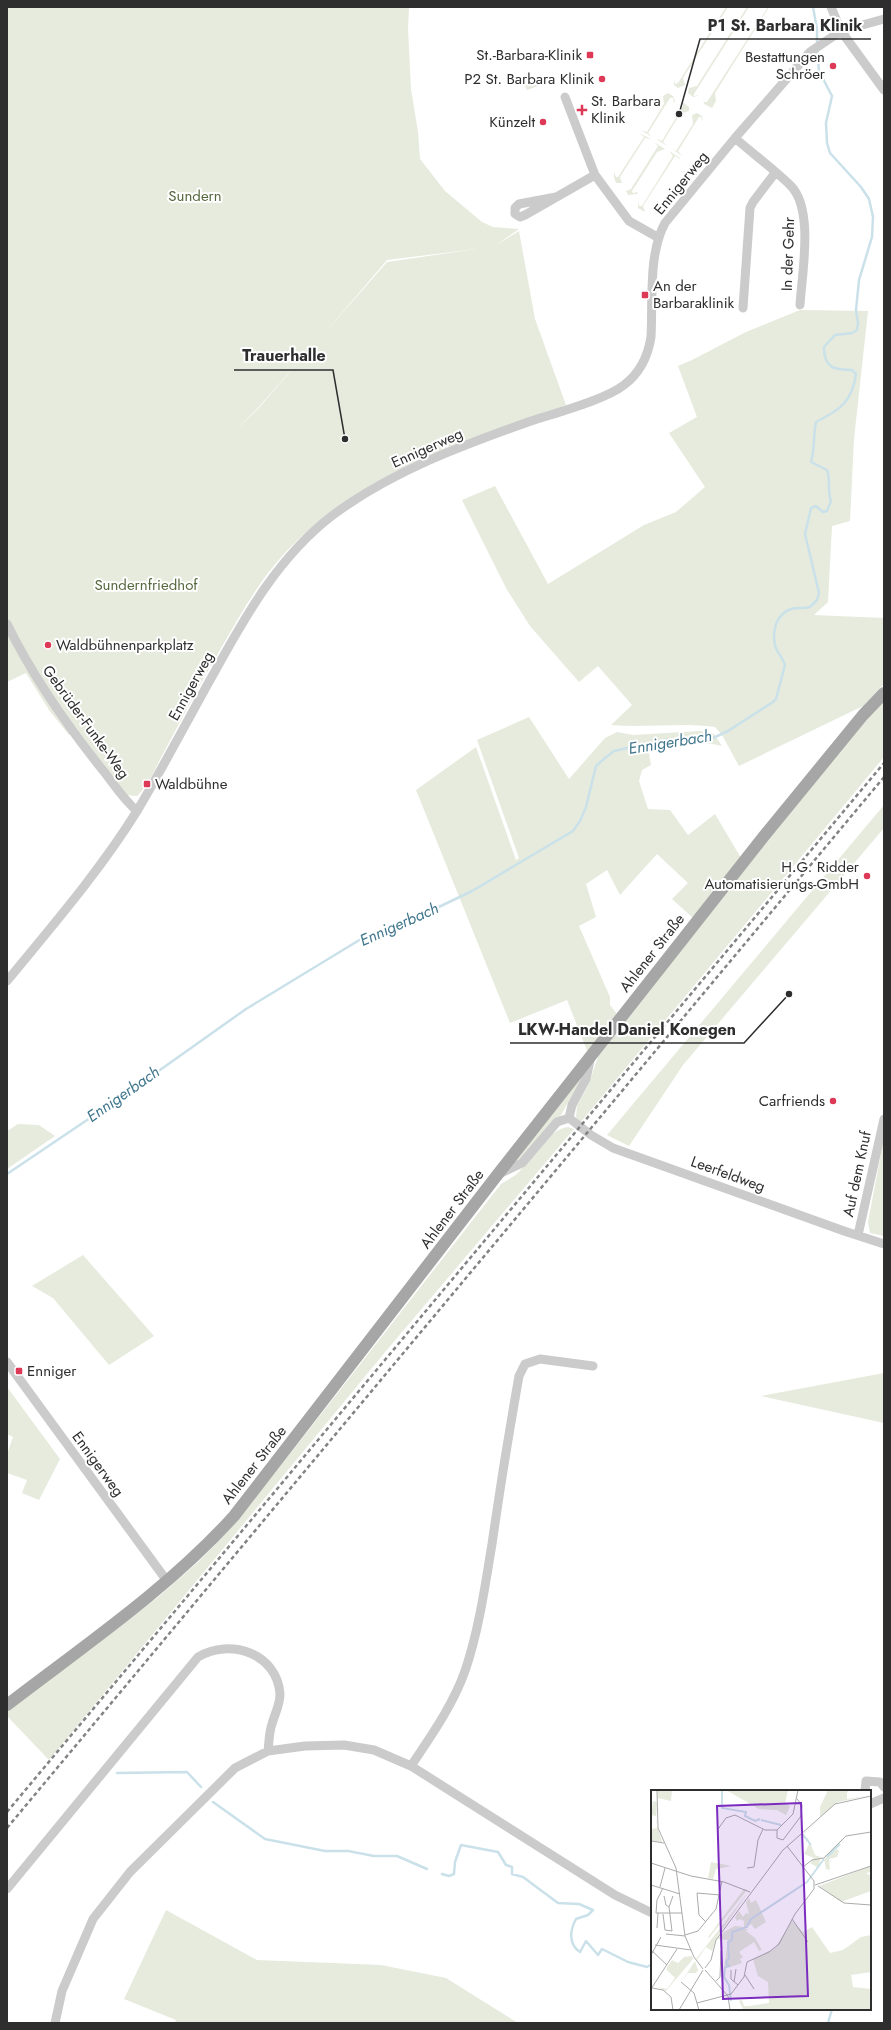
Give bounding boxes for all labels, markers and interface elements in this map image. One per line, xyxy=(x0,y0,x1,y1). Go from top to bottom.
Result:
callout: P1 St. Barbara Klinik xyxy=(700,11,871,39)
text: P1 St. Barbara Klinik xyxy=(707,14,863,37)
place label: St.-Barbara-Klinik xyxy=(476,44,582,66)
place label: Bestattungen Schröer xyxy=(745,46,826,85)
marker: St.-Barbara-Klinik xyxy=(585,50,595,60)
marker: Bestattungen Schröer xyxy=(828,61,838,71)
place label: P2 St. Barbara Klinik xyxy=(464,68,594,90)
marker: P2 St. Barbara Klinik xyxy=(597,74,607,84)
place label: St. Barbara Klinik xyxy=(591,90,661,129)
marker: St. Barbara Klinik xyxy=(576,104,588,116)
place label: Künzelt xyxy=(489,111,535,133)
marker: Künzelt xyxy=(538,117,548,127)
street label: Ennigerweg xyxy=(649,147,713,219)
park label: Sundern xyxy=(168,185,222,207)
street label: In der Gehr xyxy=(776,216,800,292)
place label: An der Barbaraklinik xyxy=(653,275,735,314)
marker: An der Barbaraklinik xyxy=(640,290,650,300)
callout: Trauerhalle xyxy=(234,342,333,370)
text: Trauerhalle xyxy=(242,344,326,367)
street label: Ennigerweg xyxy=(388,422,466,474)
park label: Sundernfriedhof xyxy=(94,574,198,596)
place label: Waldbühnenparkplatz xyxy=(56,634,194,656)
marker: Waldbühnenparkplatz xyxy=(43,640,53,650)
street label: Ennigerweg xyxy=(163,647,219,725)
street label: Gebrüder-Funke-Weg xyxy=(37,661,135,783)
water label: Ennigerbach xyxy=(627,724,713,760)
place label: Waldbühne xyxy=(155,773,228,795)
marker: Waldbühne xyxy=(142,779,152,789)
place label: H.G. Ridder Automatisierungs-GmbH xyxy=(704,856,860,895)
marker: H.G. Ridder Automatisierungs-GmbH xyxy=(862,871,872,881)
water label: Ennigerbach xyxy=(356,896,442,952)
street label: Ahlener Straße xyxy=(614,909,690,997)
callout: LKW-Handel Daniel Konegen xyxy=(510,1015,744,1043)
text: LKW-Handel Daniel Konegen xyxy=(518,1018,736,1041)
water label: Ennigerbach xyxy=(82,1060,164,1128)
place label: Carfriends xyxy=(759,1090,825,1112)
marker: Carfriends xyxy=(828,1096,838,1106)
street label: Auf dem Knuf xyxy=(837,1128,877,1219)
street label: Leerfeldweg xyxy=(688,1150,768,1198)
street label: Ahlener Straße xyxy=(415,1164,489,1253)
place label: Enniger xyxy=(27,1360,77,1382)
marker: Enniger xyxy=(14,1366,24,1376)
street label: Ahlener Straße xyxy=(216,1421,292,1509)
street label: Ennigerweg xyxy=(67,1427,129,1501)
inset map xyxy=(651,1790,871,2010)

